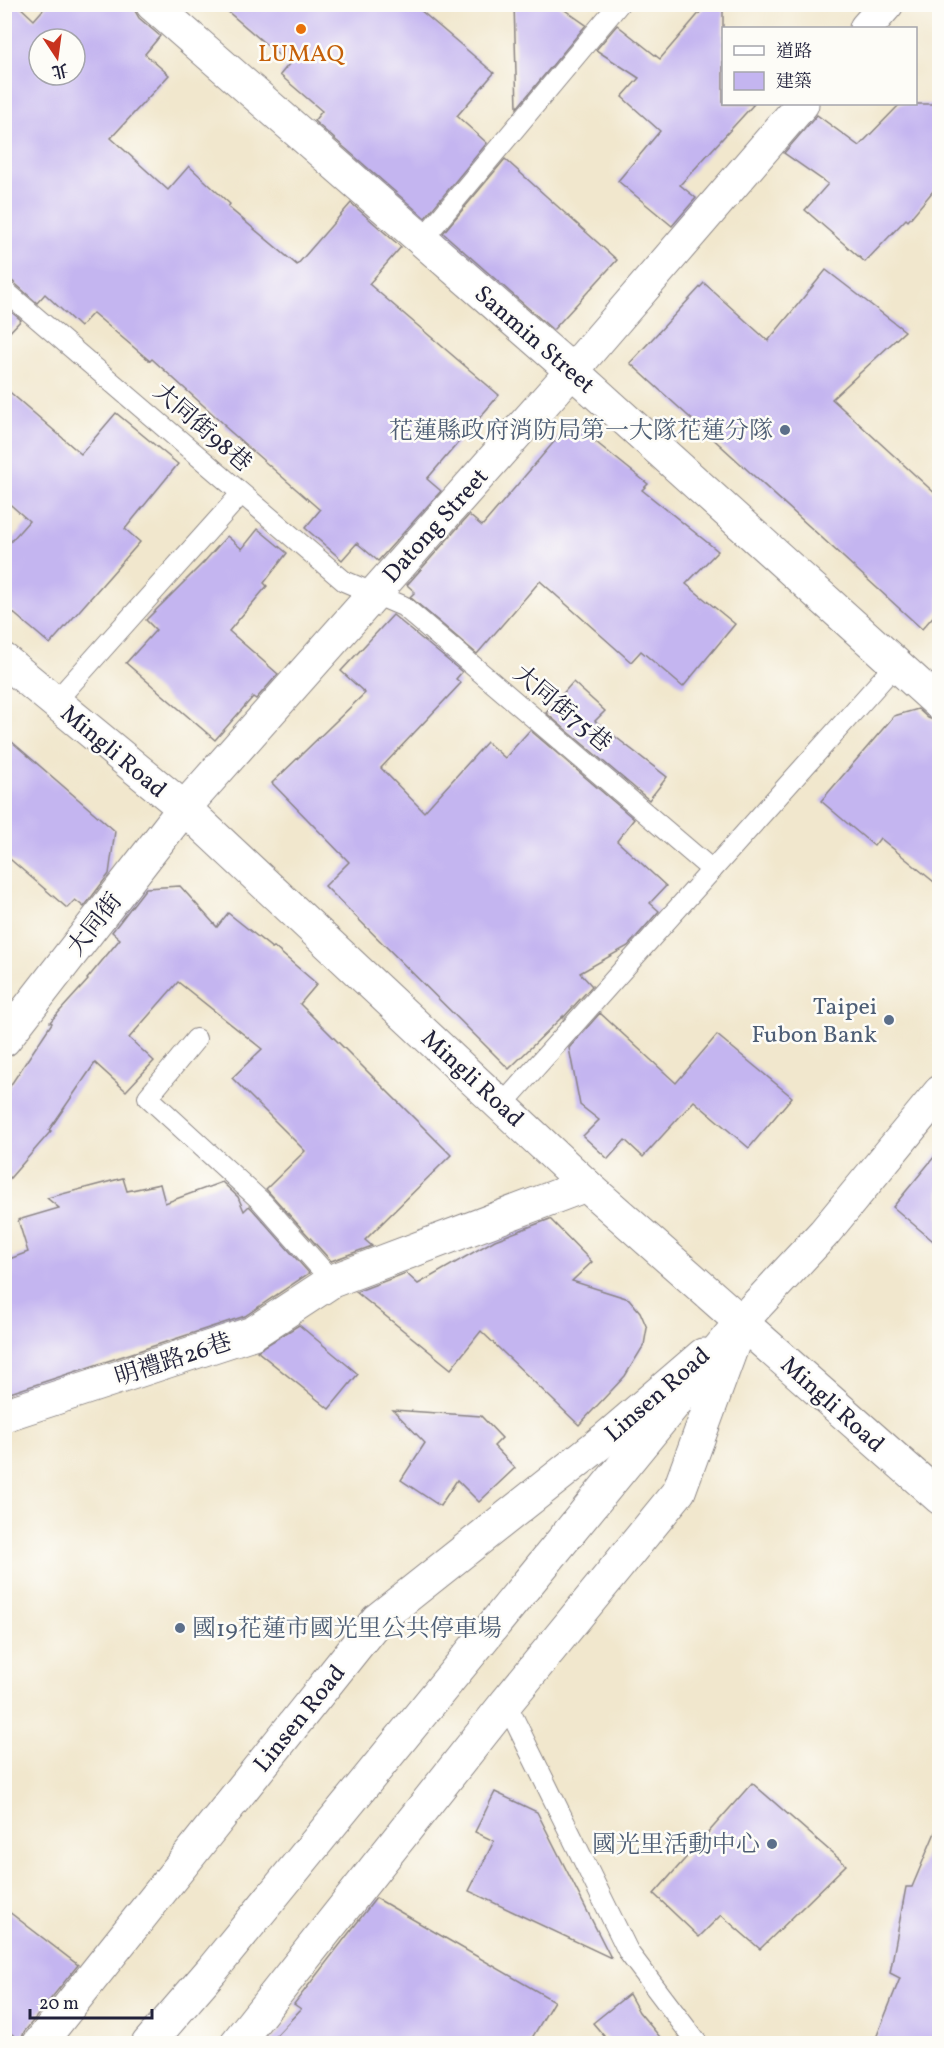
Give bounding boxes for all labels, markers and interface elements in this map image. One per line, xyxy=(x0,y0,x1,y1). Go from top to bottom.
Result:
marker: LUMAQ xyxy=(294,22,308,36)
north arrow xyxy=(27,27,87,87)
legend xyxy=(722,27,917,105)
place label: LUMAQ xyxy=(258,38,345,72)
text: 道路 xyxy=(776,40,812,65)
text: 北 xyxy=(50,57,70,82)
text: 建築 xyxy=(776,70,812,95)
street label: Sanmin Street xyxy=(466,278,601,403)
street label: 大同街98巷 xyxy=(145,376,258,481)
place label: 花蓮縣政府消防局第一大隊花蓮分隊 xyxy=(389,415,773,449)
marker: 花蓮縣政府消防局第一大隊花蓮分隊 xyxy=(778,423,792,437)
street label: Datong Street xyxy=(376,461,497,591)
street label: 大同街75巷 xyxy=(505,658,618,761)
street label: Mingli Road xyxy=(52,698,173,807)
street label: 大同街 xyxy=(60,886,131,964)
place label: Taipei Fubon Bank xyxy=(751,991,877,1053)
marker: Taipei Fubon Bank xyxy=(882,1013,896,1027)
street label: Mingli Road xyxy=(413,1023,531,1136)
street label: 明禮路26巷 xyxy=(111,1326,236,1396)
street label: Linsen Road xyxy=(598,1340,719,1451)
street label: Mingli Road xyxy=(772,1350,891,1461)
place label: 國19花蓮市國光里公共停車場 xyxy=(192,1613,502,1647)
marker: 國19花蓮市國光里公共停車場 xyxy=(173,1621,187,1635)
street label: Linsen Road xyxy=(246,1658,355,1780)
place label: 國光里活動中心 xyxy=(592,1829,760,1863)
marker: 國光里活動中心 xyxy=(765,1837,779,1851)
scale bar xyxy=(30,1982,152,2020)
text: 20 m xyxy=(39,1992,79,2017)

